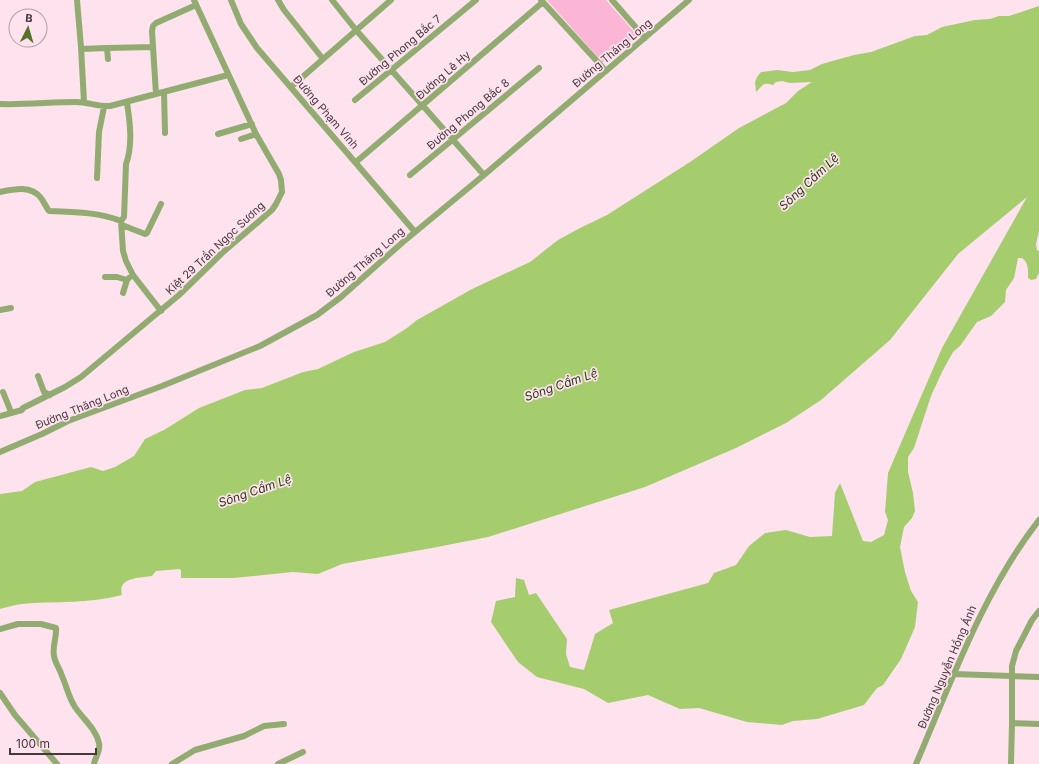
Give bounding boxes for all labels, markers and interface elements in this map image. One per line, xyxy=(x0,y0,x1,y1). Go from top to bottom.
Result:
north arrow xyxy=(8,8,48,48)
text: B xyxy=(25,11,33,25)
street label: Đường Phong Bắc 7 xyxy=(356,12,444,88)
street label: Đường Thăng Long xyxy=(569,16,655,90)
street label: Đường Lê Hy xyxy=(413,48,473,102)
street label: Đường Phạm Vinh xyxy=(290,72,362,152)
street label: Đường Phong Bắc 8 xyxy=(424,75,512,153)
water label: Sông Cẩm Lệ xyxy=(776,150,842,213)
street label: Kiệt 29 Trần Ngọc Sương xyxy=(162,198,268,298)
street label: Đường Thăng Long xyxy=(323,224,407,300)
water label: Sông Cẩm Lệ xyxy=(522,365,599,404)
street label: Đường Thăng Long xyxy=(33,382,131,432)
water label: Sông Cẩm Lệ xyxy=(216,471,293,510)
street label: Đường Nguyễn Hồng Ánh xyxy=(914,603,979,731)
scale bar xyxy=(10,730,96,756)
text: 100 m xyxy=(16,736,50,751)

